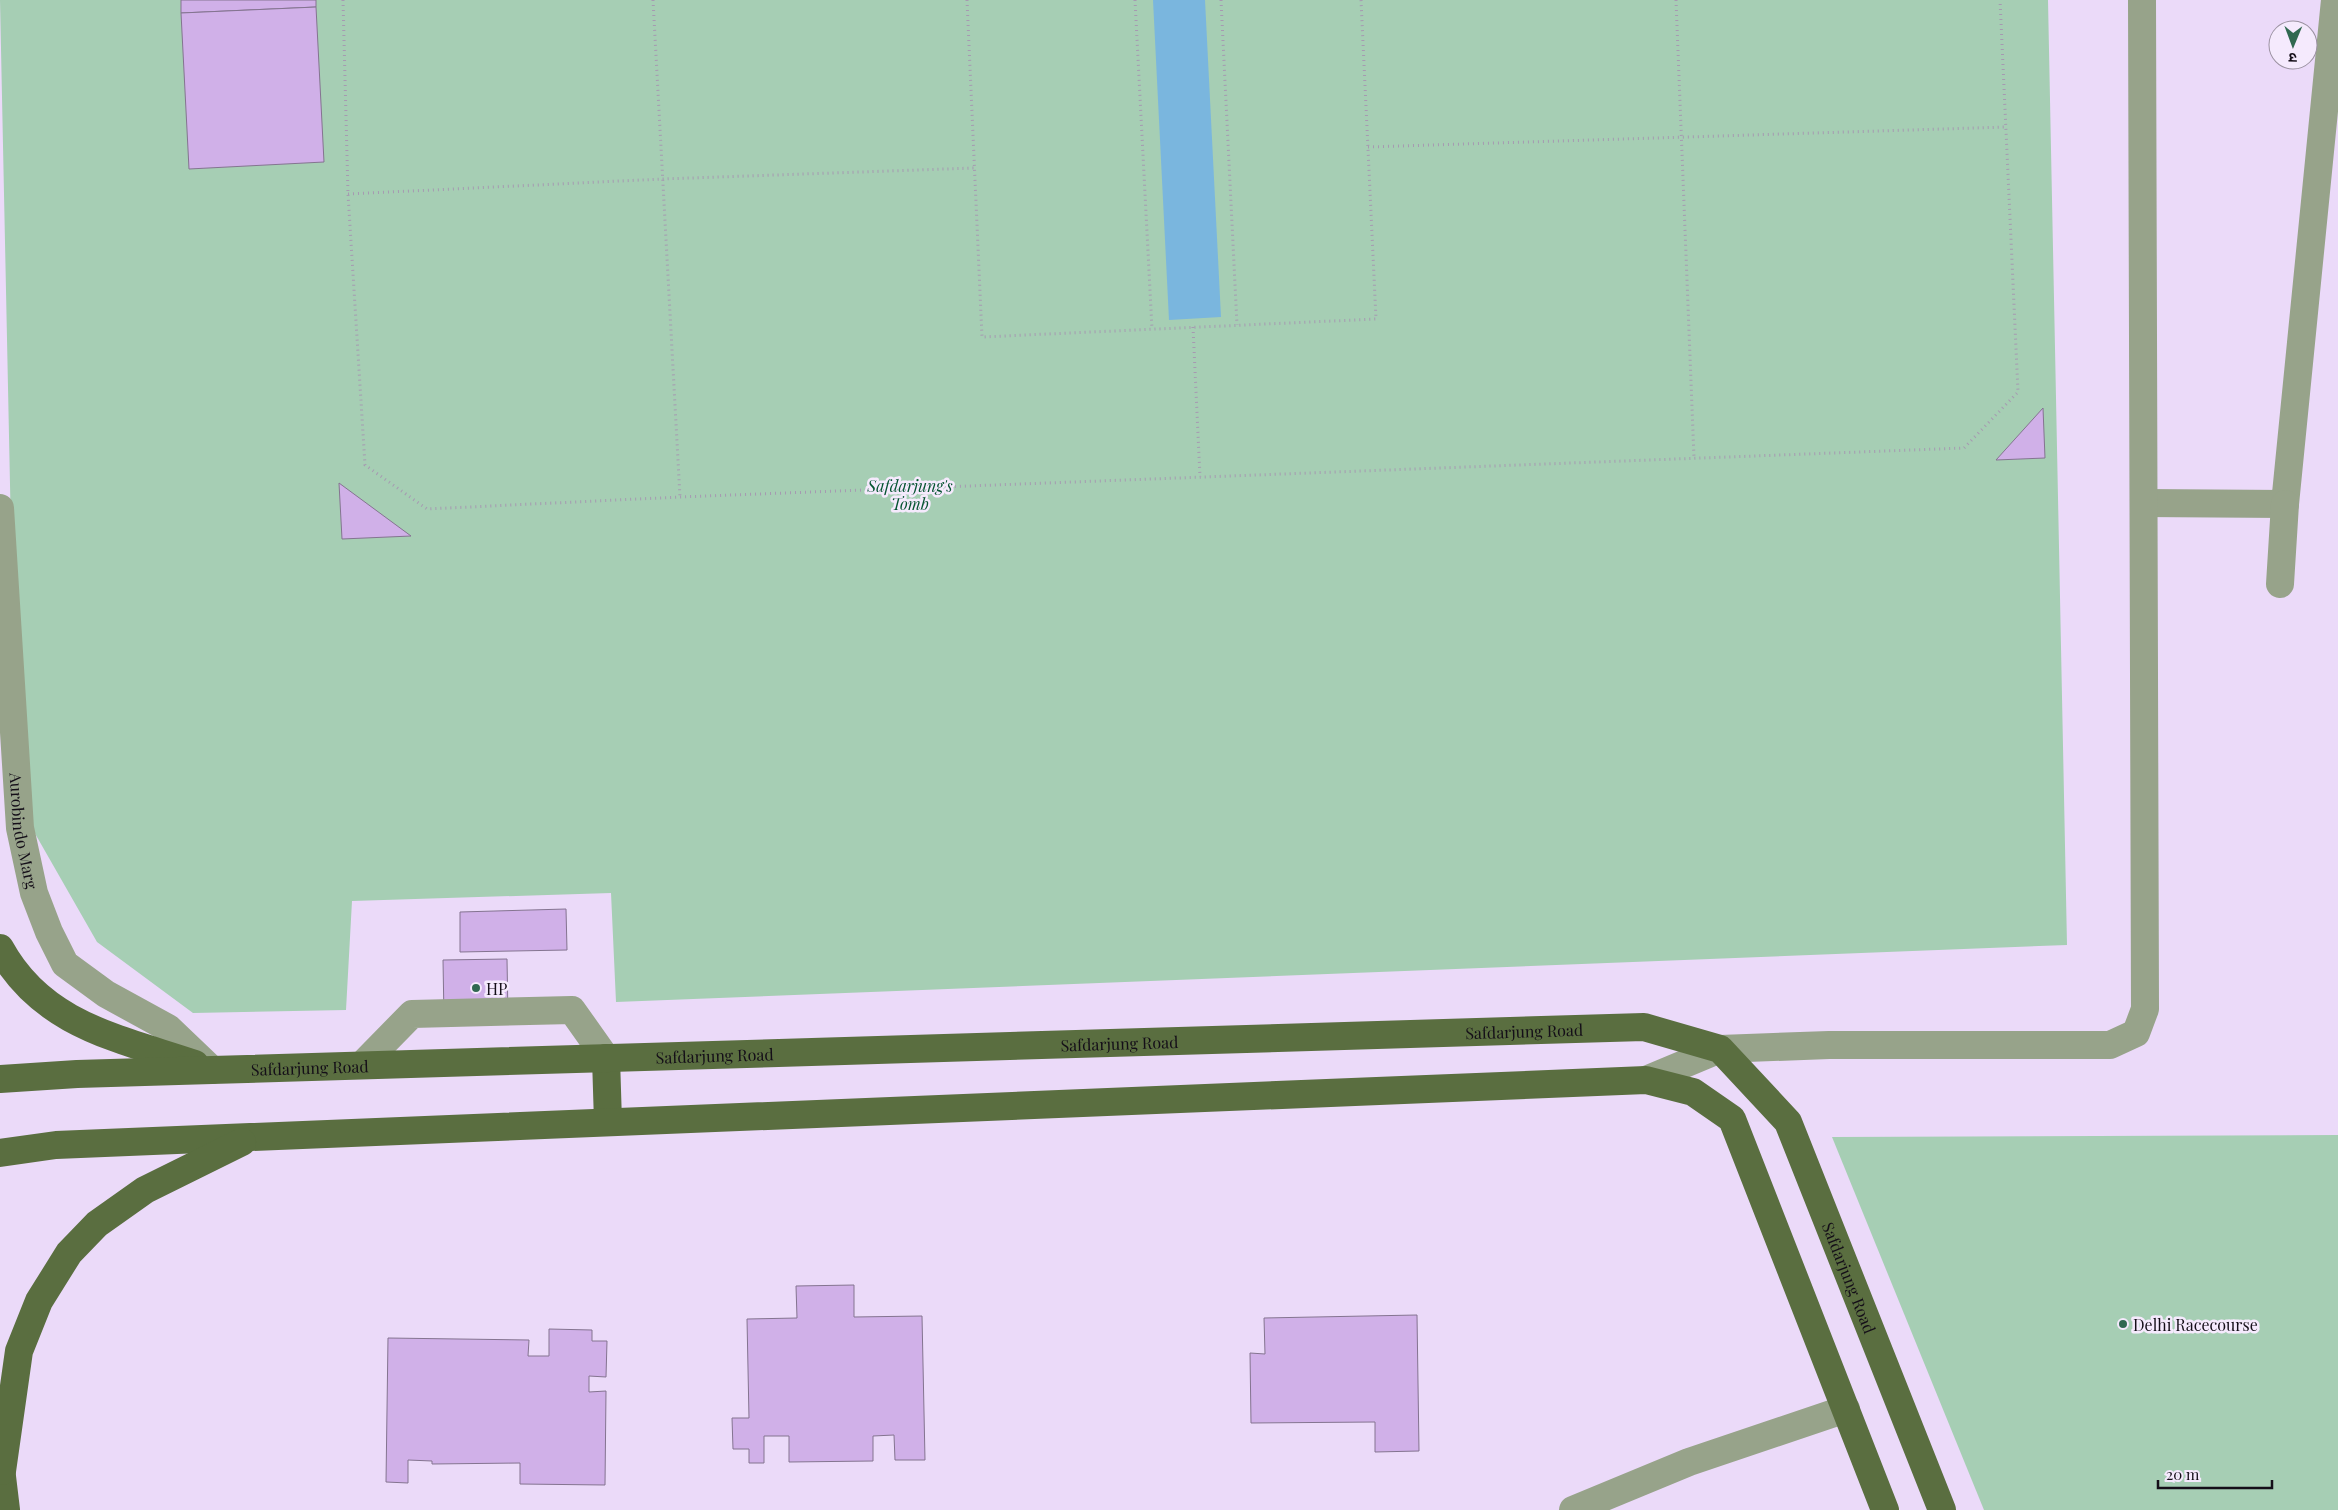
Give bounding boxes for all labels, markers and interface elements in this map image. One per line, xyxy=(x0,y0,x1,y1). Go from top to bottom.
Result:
north arrow xyxy=(2268,20,2318,70)
text: उ xyxy=(2288,49,2297,68)
park label: Safdarjung's Tomb xyxy=(866,475,953,514)
street label: Aurobindo Marg xyxy=(6,771,43,891)
place label: HP xyxy=(486,978,507,999)
marker: HP xyxy=(470,982,482,994)
street label: Safdarjung Road xyxy=(1465,1018,1583,1043)
street label: Safdarjung Road xyxy=(1060,1030,1179,1055)
street label: Safdarjung Road xyxy=(655,1043,774,1067)
street label: Safdarjung Road xyxy=(251,1055,369,1079)
street label: Safdarjung Road xyxy=(1818,1219,1881,1336)
place label: Delhi Racecourse xyxy=(2133,1314,2258,1335)
marker: Delhi Racecourse xyxy=(2117,1318,2129,1330)
scale bar xyxy=(2158,1458,2272,1490)
text: 20 m xyxy=(2166,1464,2200,1484)

